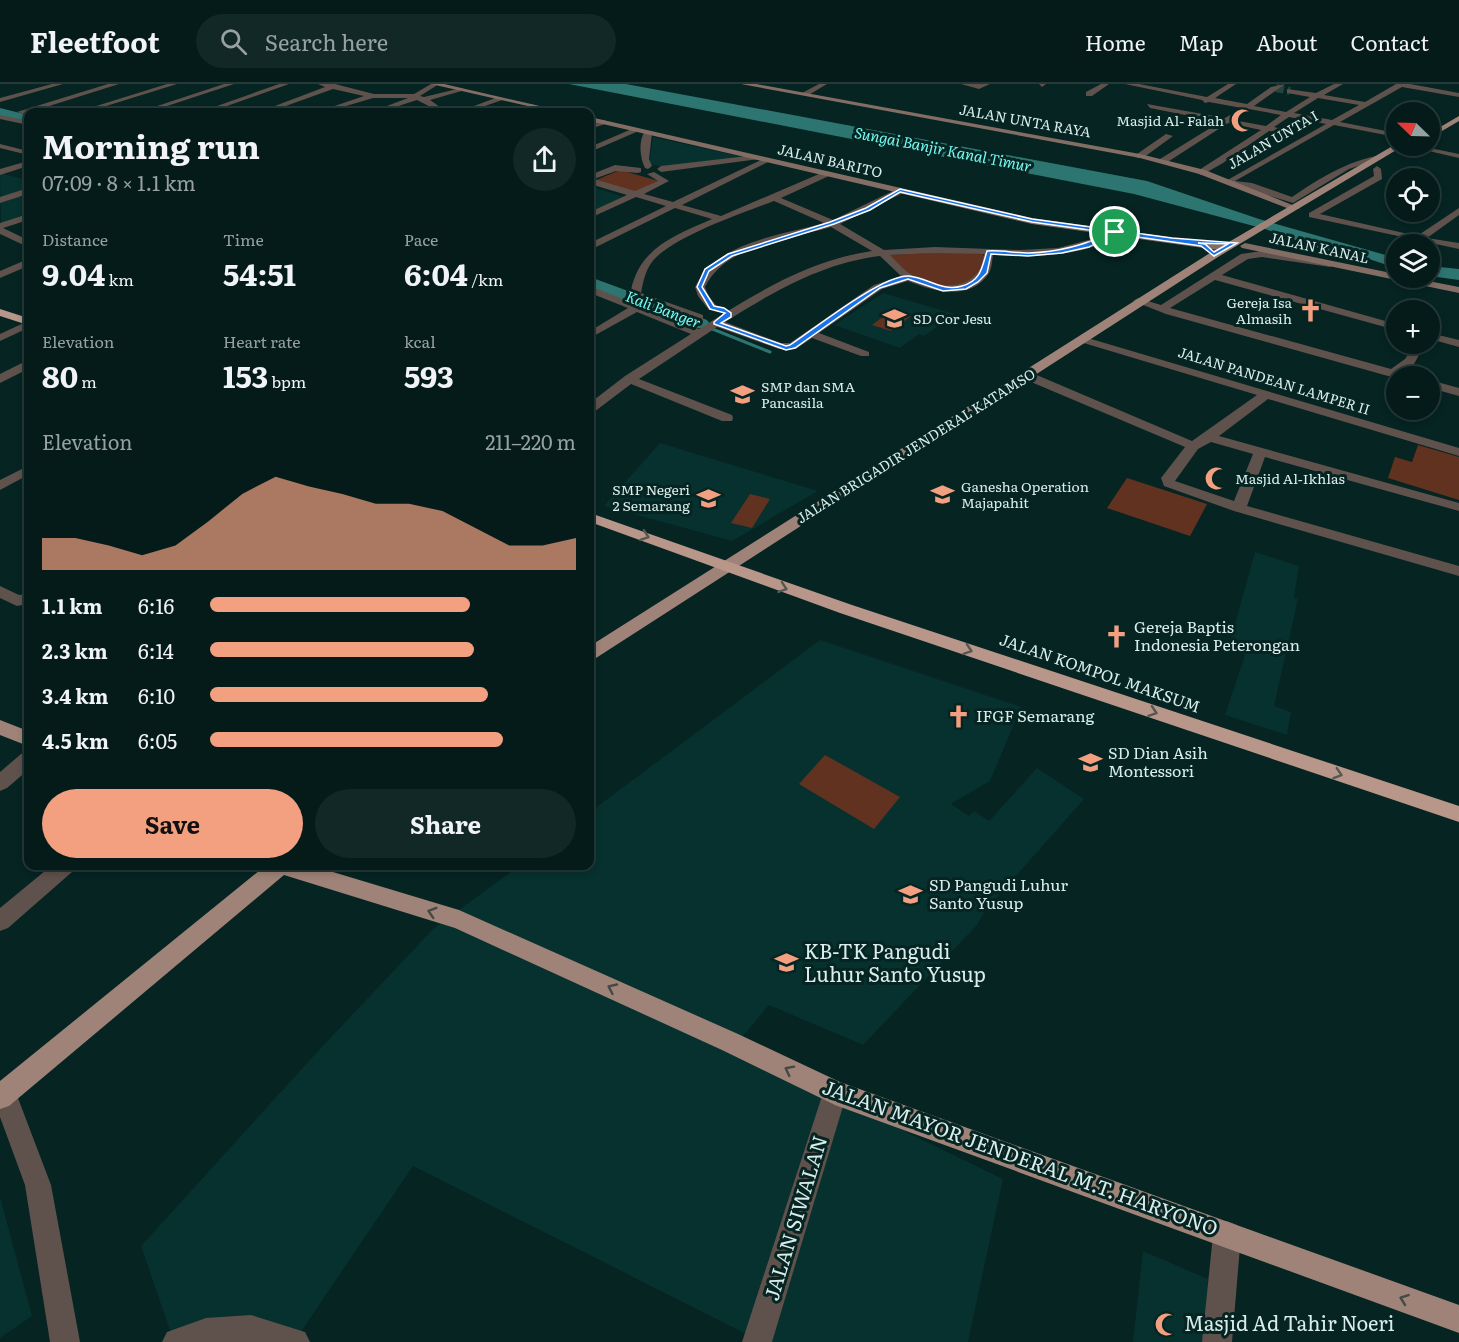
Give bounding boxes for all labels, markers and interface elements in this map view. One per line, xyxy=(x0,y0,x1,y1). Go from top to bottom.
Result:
search box xyxy=(196,14,616,68)
text: Fleetfoot xyxy=(30,20,160,62)
icon: search xyxy=(217,25,250,58)
text: Search here xyxy=(265,25,388,58)
text: Home xyxy=(1085,26,1146,57)
text: Map xyxy=(1179,26,1223,57)
text: About xyxy=(1256,26,1318,57)
text: Contact xyxy=(1351,26,1429,57)
street label: JALAN UNTA RAYA xyxy=(958,99,1093,142)
north arrow xyxy=(1386,102,1440,156)
map controls xyxy=(1386,102,1440,420)
street label: JALAN UNTA I xyxy=(1224,105,1321,173)
mosque icon: Masjid Al- Falah xyxy=(1229,108,1255,134)
place label: Masjid Al- Falah xyxy=(1116,110,1224,130)
text: Morning run xyxy=(42,120,260,169)
water label: Sungai Banjir Kanal Timur xyxy=(853,120,1034,177)
button: share xyxy=(513,128,576,191)
street label: JALAN BARITO xyxy=(776,138,885,182)
text: 07:09 · 8 × 1.1 km xyxy=(42,167,196,197)
button: locate xyxy=(1386,168,1440,222)
pin xyxy=(1089,206,1140,257)
icon: arrive xyxy=(1098,215,1131,248)
text: Distance xyxy=(42,227,108,251)
text: Time xyxy=(223,227,264,251)
text: Pace xyxy=(404,227,438,251)
street label: JALAN KANAL xyxy=(1267,227,1371,267)
button: layers xyxy=(1386,234,1440,288)
text: 9.04 xyxy=(42,251,105,295)
text: 54:51 xyxy=(223,251,296,295)
text: 6:04 xyxy=(404,251,468,295)
text: km xyxy=(105,267,134,291)
text: /km xyxy=(468,267,503,291)
water label: Kali Banger xyxy=(623,284,704,333)
place label: Gereja Isa Almasih xyxy=(1227,292,1292,328)
church icon: Gereja Isa Almasih xyxy=(1297,298,1323,324)
button: + xyxy=(1386,300,1440,354)
school or university icon: SD Cor Jesu xyxy=(882,306,908,332)
place label: SD Cor Jesu xyxy=(913,308,992,328)
text: Elevation xyxy=(42,329,114,353)
text: Heart rate xyxy=(223,329,301,353)
text: kcal xyxy=(404,329,436,353)
street label: JALAN PANDEAN LAMPER II xyxy=(1176,341,1373,419)
text: 80 xyxy=(42,353,78,397)
text: 153 xyxy=(223,353,268,397)
text: 593 xyxy=(404,353,454,397)
street label: JALAN BRIGADIR JENDERAL KATAMSO xyxy=(792,363,1039,527)
button: − xyxy=(1386,366,1440,420)
text: m xyxy=(78,369,97,393)
text: bpm xyxy=(268,369,306,393)
place label: SMP dan SMA Pancasila xyxy=(761,376,856,412)
school or university icon: SMP dan SMA Pancasila xyxy=(730,382,756,408)
text: Elevation xyxy=(42,426,132,456)
text: 211–220 m xyxy=(485,426,576,456)
mosque icon: Masjid Al-Ikhlas xyxy=(1204,466,1230,492)
place label: Masjid Al-Ikhlas xyxy=(1235,468,1345,488)
place label: Ganesha Operation Majapahit xyxy=(961,476,1089,512)
place label: SMP Negeri 2 Semarang xyxy=(612,479,690,515)
school or university icon: Ganesha Operation Majapahit xyxy=(930,482,956,508)
school or university icon: SMP Negeri 2 Semarang xyxy=(695,485,721,511)
one-way arrow xyxy=(639,529,650,542)
one-way arrow xyxy=(777,580,788,593)
text: 1.1 km xyxy=(42,590,102,620)
text: 6:16 xyxy=(138,590,174,620)
place label: Gereja Baptis Indonesia Peterongan xyxy=(1134,614,1301,656)
church icon: Gereja Baptis Indonesia Peterongan xyxy=(1103,623,1129,649)
street label: JALAN KOMPOL MAKSUM xyxy=(997,626,1204,718)
text: 2.3 km xyxy=(42,635,108,665)
text: 6:14 xyxy=(138,635,174,665)
one-way arrow xyxy=(962,643,973,655)
text: 3.4 km xyxy=(42,680,109,710)
text: 6:10 xyxy=(138,680,175,710)
church icon: IFGF Semarang xyxy=(945,703,971,729)
place label: IFGF Semarang xyxy=(976,703,1095,727)
one-way arrow xyxy=(1147,705,1158,717)
text: 4.5 km xyxy=(42,725,109,755)
text: 6:05 xyxy=(138,725,177,755)
place label: SD Dian Asih Montessori xyxy=(1108,740,1208,782)
school or university icon: SD Dian Asih Montessori xyxy=(1077,749,1103,775)
one-way arrow xyxy=(1332,766,1343,779)
button: Save xyxy=(42,789,303,858)
button: Share xyxy=(315,789,576,858)
place label: SD Pangudi Luhur Santo Yusup xyxy=(929,872,1068,914)
school or university icon: SD Pangudi Luhur Santo Yusup xyxy=(898,881,924,907)
one-way arrow xyxy=(427,907,438,919)
place label: KB-TK Pangudi Luhur Santo Yusup xyxy=(804,935,986,988)
school or university icon: KB-TK Pangudi Luhur Santo Yusup xyxy=(773,950,799,976)
one-way arrow xyxy=(607,984,618,996)
one-way arrow xyxy=(784,1066,795,1077)
street label: JALAN MAYOR JENDERAL M.T. HARYONO xyxy=(819,1070,1223,1242)
street label: JALAN SIWALAN xyxy=(755,1131,833,1304)
one-way arrow xyxy=(1399,1294,1410,1307)
place label: Masjid Ad Tahir Noeri xyxy=(1184,1307,1395,1337)
mosque icon: Masjid Ad Tahir Noeri xyxy=(1153,1311,1179,1337)

